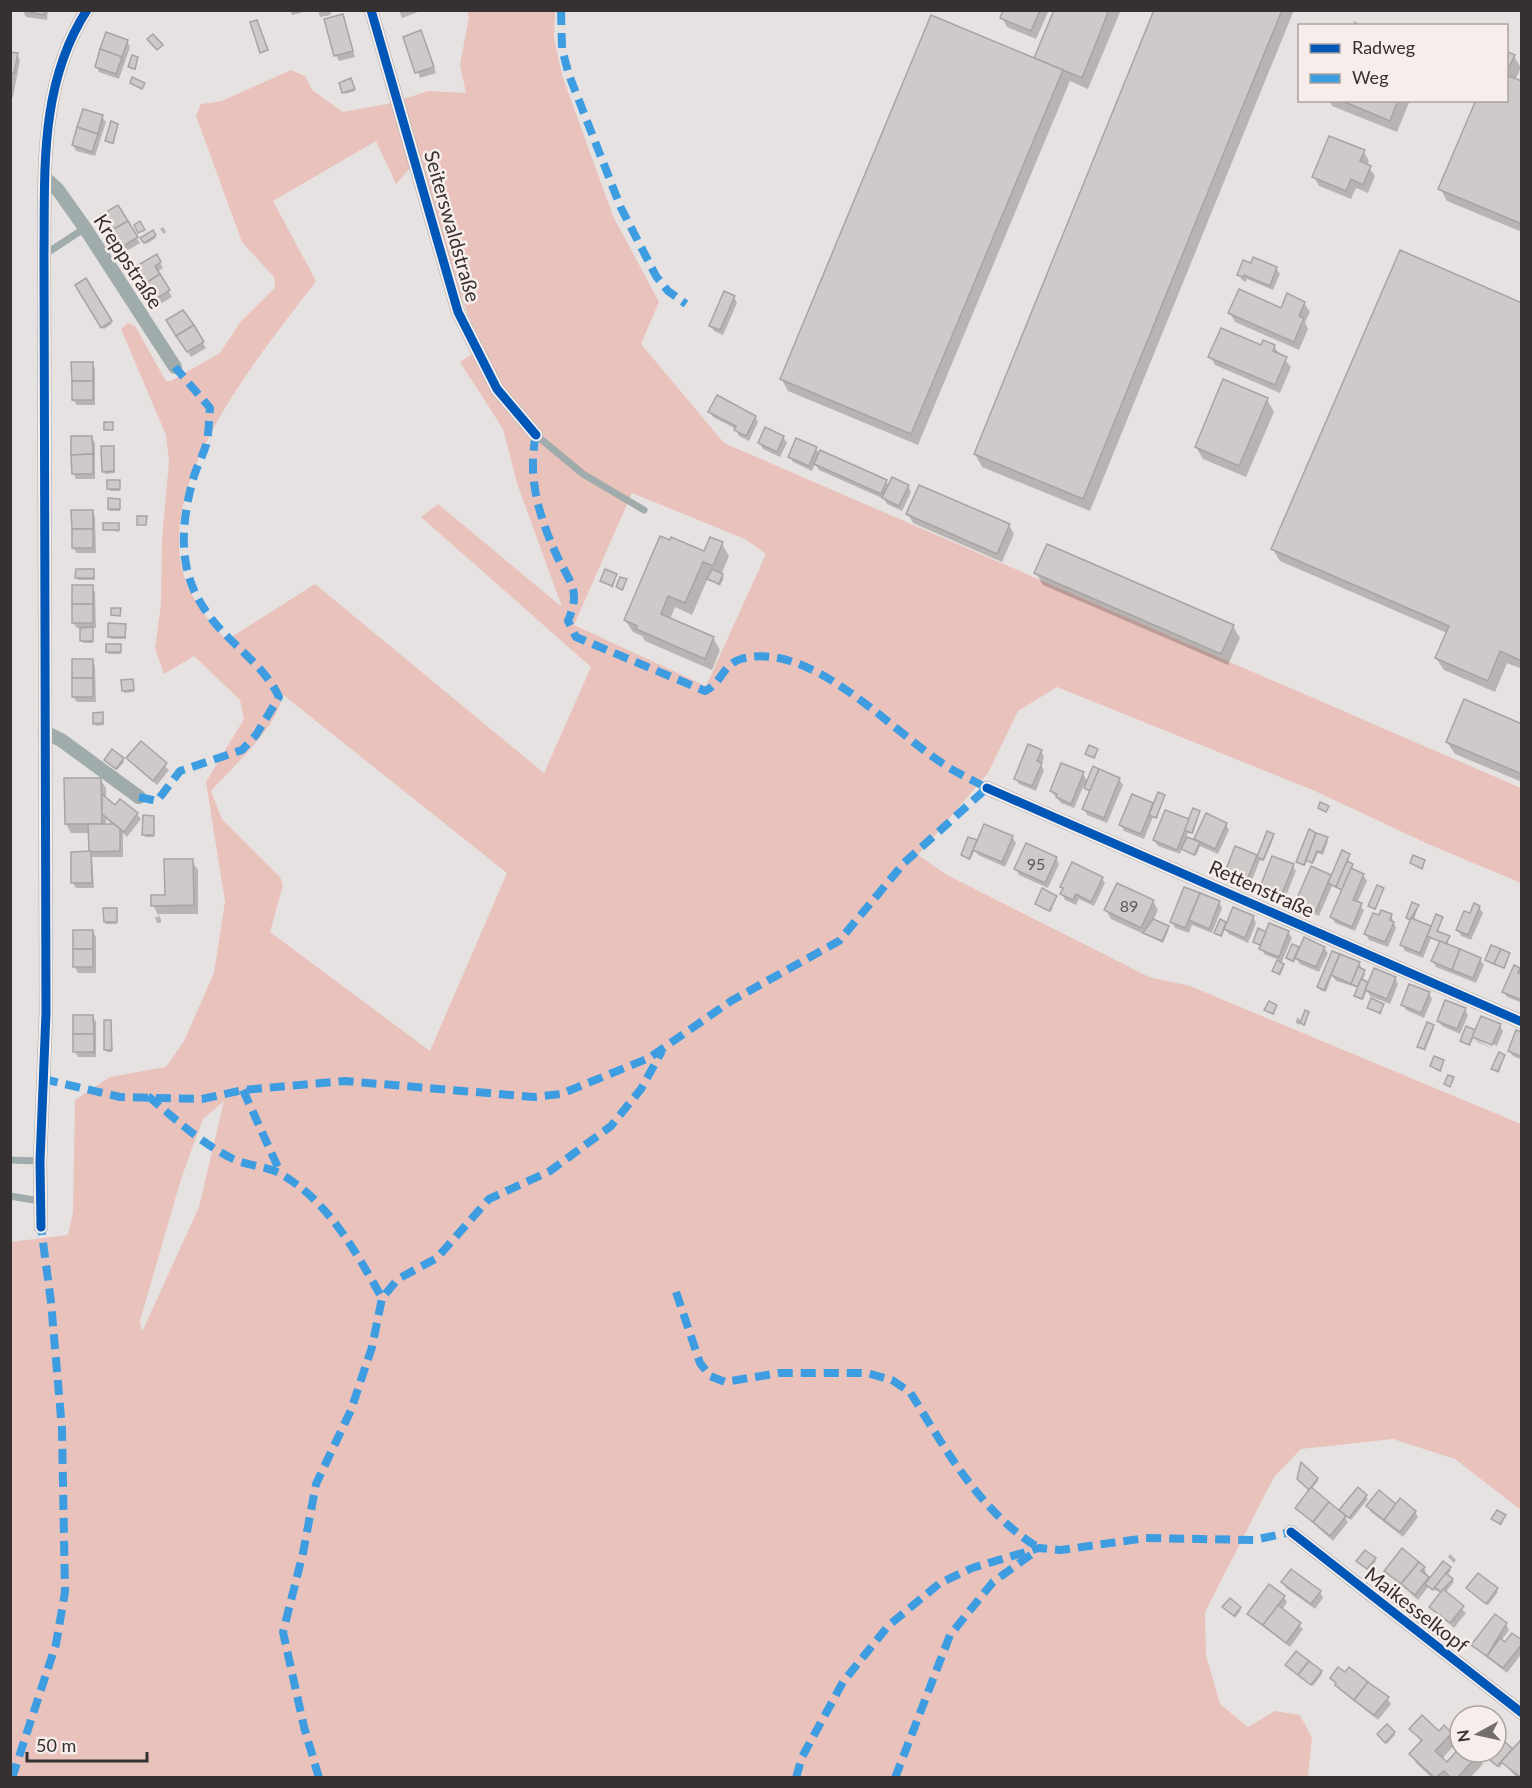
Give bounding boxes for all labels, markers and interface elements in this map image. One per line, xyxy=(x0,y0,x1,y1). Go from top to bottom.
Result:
legend xyxy=(1298,24,1508,102)
text: Radweg xyxy=(1352,36,1415,58)
text: Weg xyxy=(1352,66,1389,88)
street label: Seiterswaldstraße xyxy=(420,148,486,304)
street label: Kreppstraße xyxy=(89,209,169,313)
house number: 95 xyxy=(1027,854,1045,873)
street label: Rettenstraße xyxy=(1206,854,1318,922)
house number: 89 xyxy=(1120,896,1138,915)
street label: Maikesselkopf xyxy=(1360,1561,1474,1657)
north arrow xyxy=(1448,1704,1508,1764)
scale bar xyxy=(27,1725,147,1763)
text: N xyxy=(1452,1729,1473,1744)
text: 50 m xyxy=(36,1734,76,1756)

